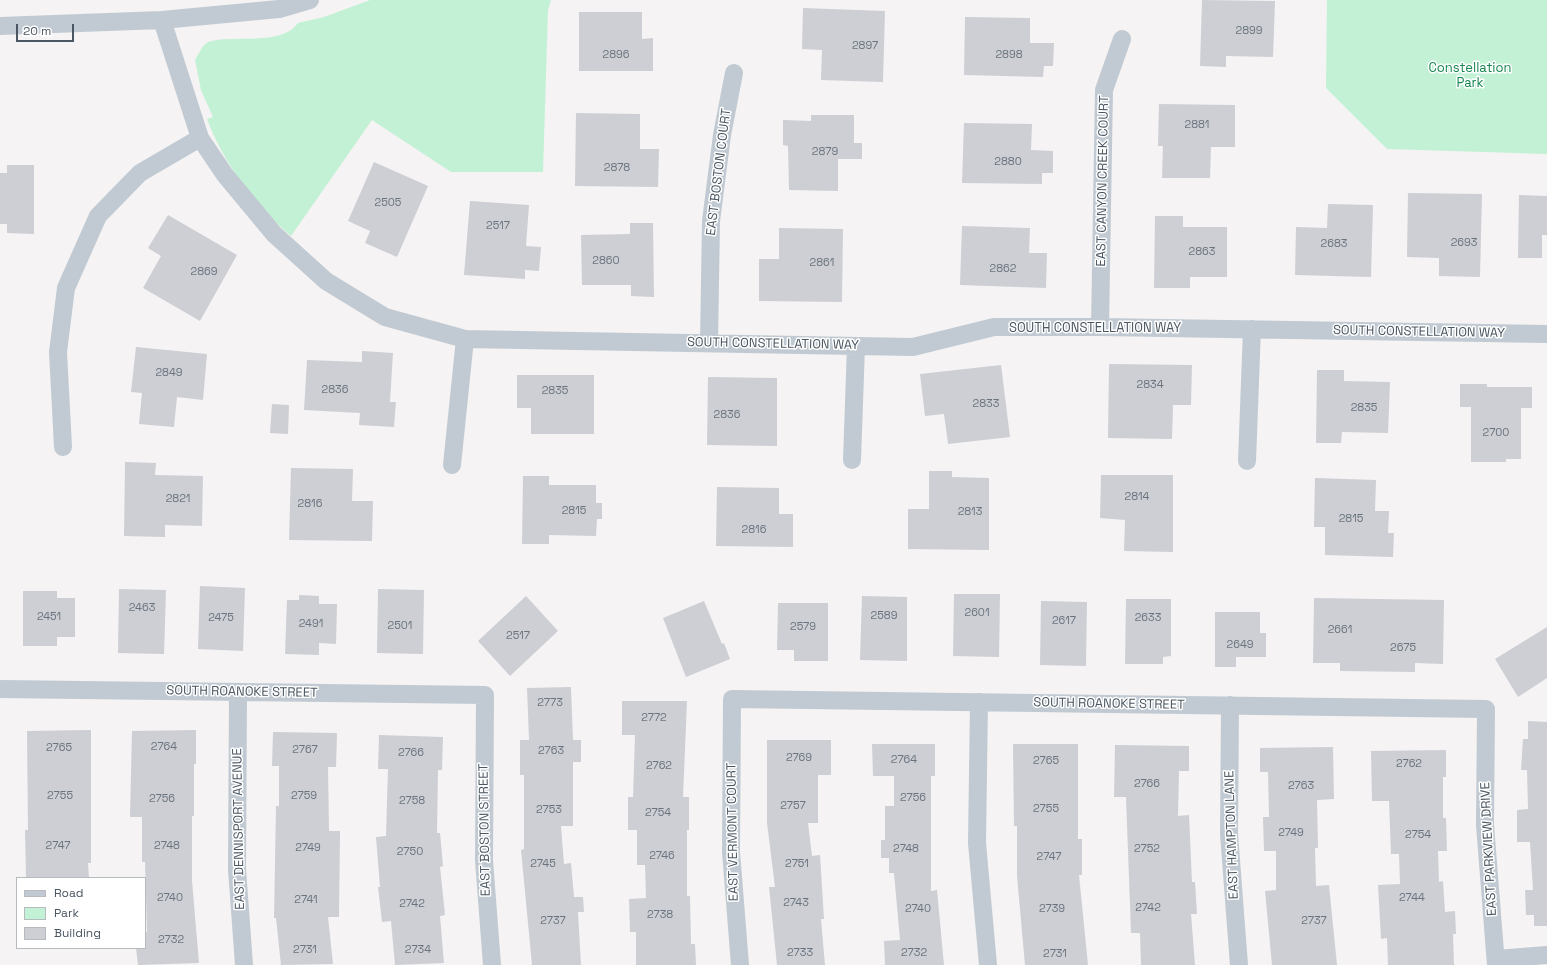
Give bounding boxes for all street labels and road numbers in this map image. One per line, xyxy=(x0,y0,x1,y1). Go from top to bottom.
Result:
street label: EAST CANYON CREEK COURT xyxy=(1094,95,1112,267)
street label: EAST BOSTON COURT xyxy=(703,107,735,237)
street label: SOUTH CONSTELLATION WAY xyxy=(1009,320,1181,336)
street label: SOUTH CONSTELLATION WAY xyxy=(1333,323,1505,341)
street label: SOUTH CONSTELLATION WAY xyxy=(687,335,859,353)
street label: SOUTH ROANOKE STREET xyxy=(166,683,318,701)
street label: SOUTH ROANOKE STREET xyxy=(1033,695,1185,713)
street label: EAST DENNISPORT AVENUE xyxy=(230,748,248,910)
street label: EAST VERMONT COURT xyxy=(724,763,742,901)
street label: EAST BOSTON STREET xyxy=(476,764,494,896)
street label: EAST HAMPTON LANE xyxy=(1222,770,1242,900)
street label: EAST PARKVIEW DRIVE xyxy=(1478,782,1500,916)

